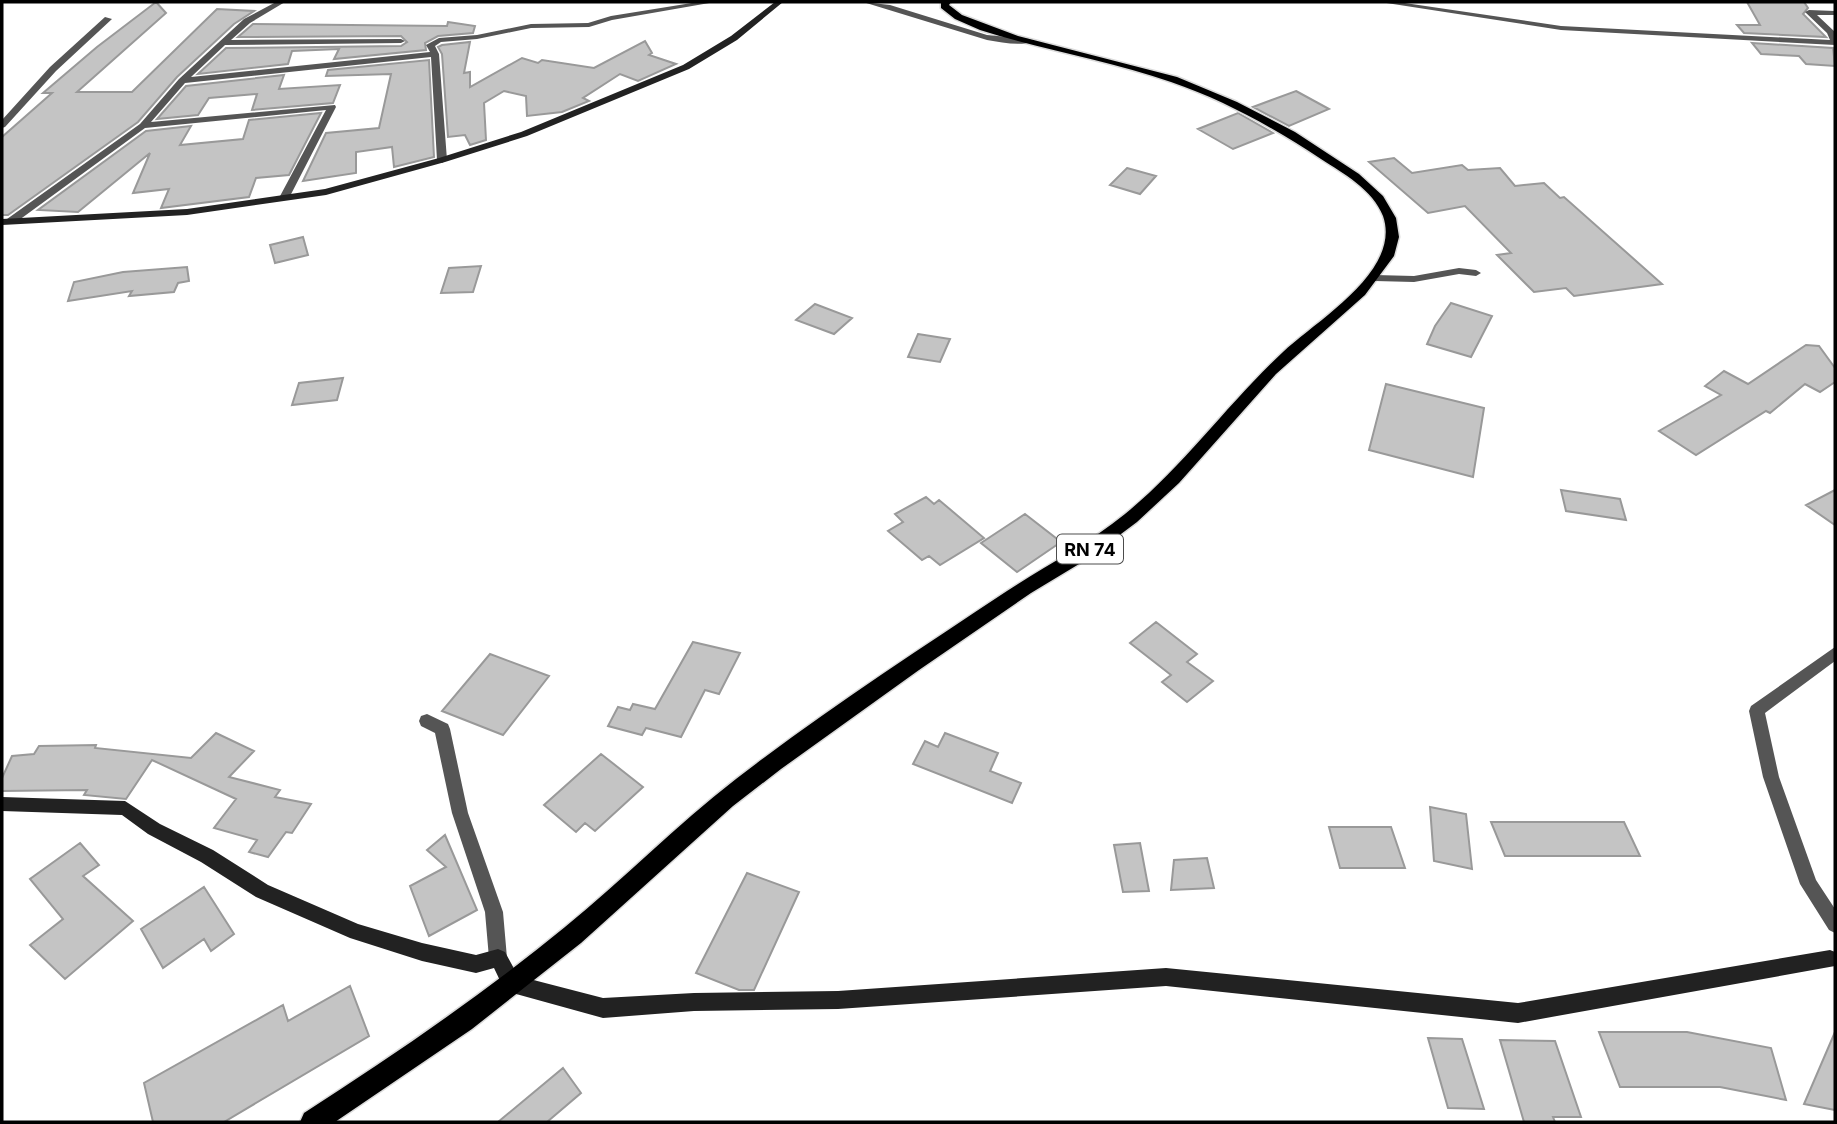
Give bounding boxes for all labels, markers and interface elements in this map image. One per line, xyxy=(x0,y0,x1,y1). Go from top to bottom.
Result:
road number: RN 74 xyxy=(1057,534,1123,564)

